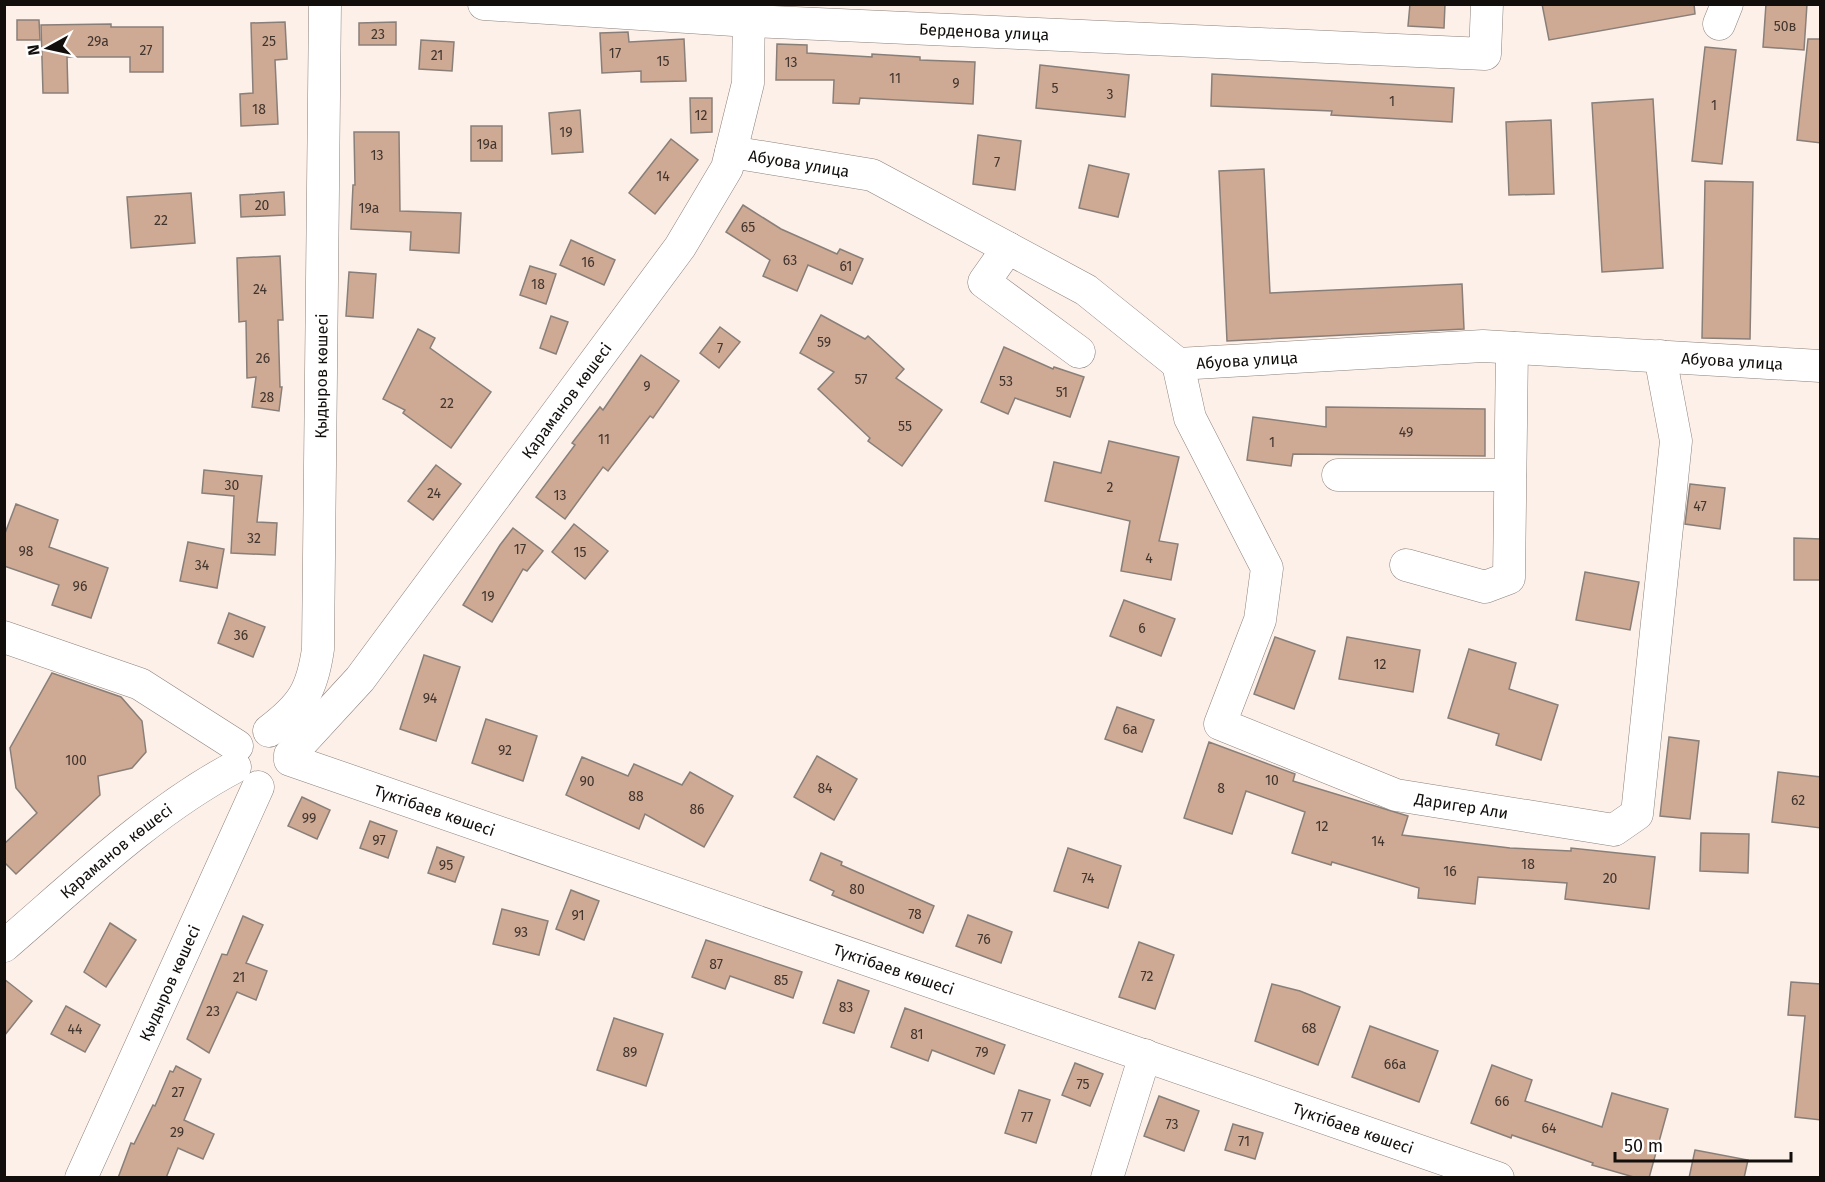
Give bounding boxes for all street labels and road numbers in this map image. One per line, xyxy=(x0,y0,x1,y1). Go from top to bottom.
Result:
street label: Берденова улица xyxy=(919,20,1050,44)
street label: Абуова улица xyxy=(747,146,851,181)
street label: Қыдыров көшесі xyxy=(311,313,332,439)
street label: Қараманов көшесі xyxy=(518,339,616,462)
street label: Абуова улица xyxy=(1196,348,1299,373)
street label: Абуова улица xyxy=(1681,349,1784,374)
street label: Түктібаев көшесі xyxy=(372,781,497,840)
street label: Даригер Али xyxy=(1412,789,1510,823)
street label: Қараманов көшесі xyxy=(56,800,176,903)
street label: Қыдыров көшесі xyxy=(135,922,204,1044)
street label: Түктібаев көшесі xyxy=(831,940,957,999)
street label: Түктібаев көшесі xyxy=(1290,1099,1416,1158)

